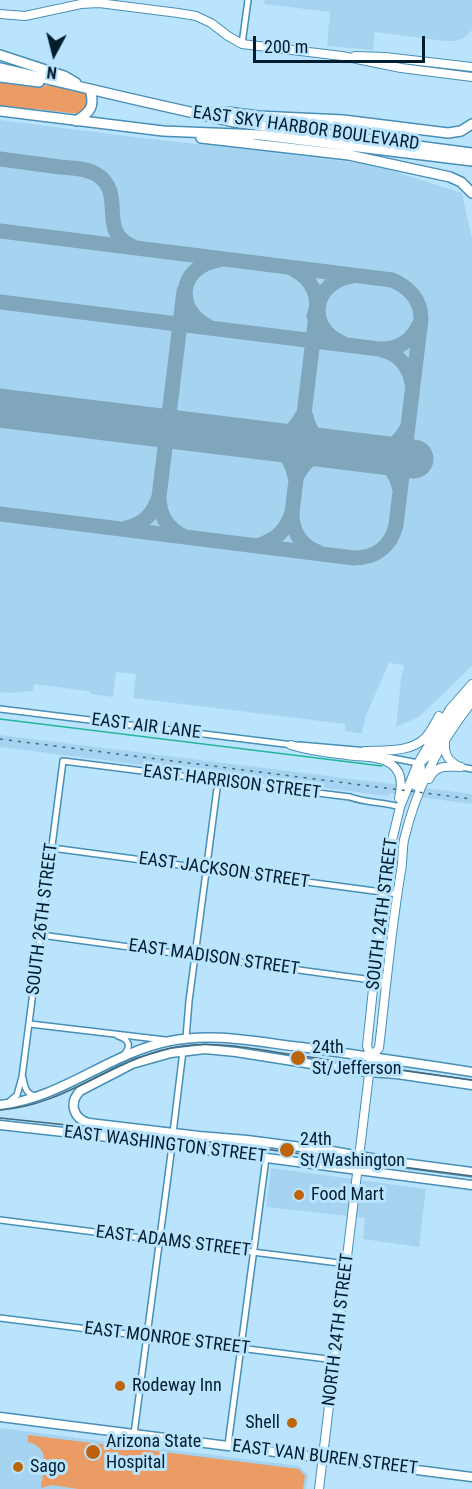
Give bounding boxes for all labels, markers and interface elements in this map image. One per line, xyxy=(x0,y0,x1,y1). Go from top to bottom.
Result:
north arrow xyxy=(24,24,84,84)
scale bar xyxy=(256,24,428,62)
text: 200 m xyxy=(264,36,308,57)
text: N xyxy=(46,62,58,82)
street label: EAST SKY HARBOR BOULEVARD xyxy=(191,102,421,156)
street label: EAST AIR LANE xyxy=(90,710,202,744)
street label: EAST HARRISON STREET xyxy=(142,761,322,805)
street label: SOUTH 24TH STREET xyxy=(363,837,403,991)
street label: SOUTH 26TH STREET xyxy=(23,842,63,996)
street label: EAST JACKSON STREET xyxy=(137,848,311,894)
street label: EAST MADISON STREET xyxy=(127,935,301,981)
place label: 24th St/Jefferson xyxy=(312,1037,402,1080)
marker: 24th St/Jefferson xyxy=(289,1049,307,1067)
street label: EAST WASHINGTON STREET xyxy=(63,1122,267,1168)
place label: 24th St/Washington xyxy=(300,1129,405,1172)
marker: 24th St/Washington xyxy=(278,1141,296,1159)
place label: Food Mart xyxy=(311,1184,384,1206)
marker: Food Mart xyxy=(292,1188,306,1202)
street label: EAST ADAMS STREET xyxy=(94,1222,252,1262)
street label: NORTH 24TH STREET xyxy=(319,1252,359,1408)
street label: EAST MONROE STREET xyxy=(83,1318,251,1360)
place label: Rodeway Inn xyxy=(132,1375,222,1397)
marker: Rodeway Inn xyxy=(113,1379,127,1393)
place label: Shell xyxy=(245,1412,280,1434)
marker: Shell xyxy=(285,1416,299,1430)
place label: Arizona State Hospital xyxy=(106,1431,201,1474)
street label: EAST VAN BUREN STREET xyxy=(231,1436,419,1480)
marker: Arizona State Hospital xyxy=(84,1443,102,1461)
place label: Sago xyxy=(30,1456,66,1478)
marker: Sago xyxy=(11,1460,25,1474)

